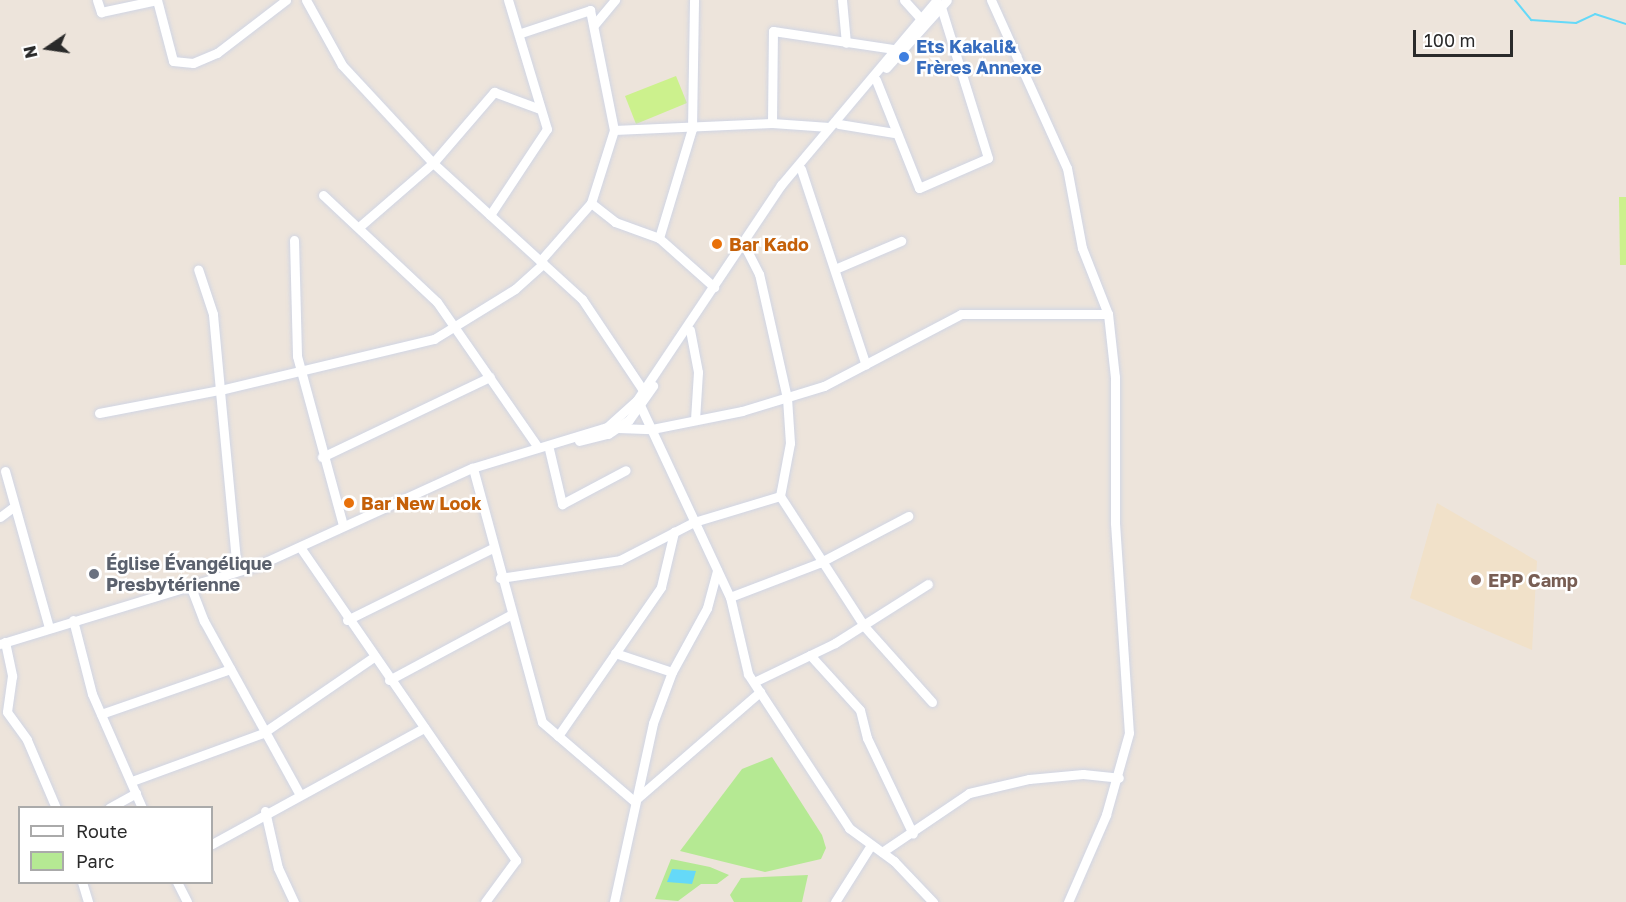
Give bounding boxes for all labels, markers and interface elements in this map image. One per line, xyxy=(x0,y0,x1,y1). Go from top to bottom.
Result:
north arrow xyxy=(18,18,78,78)
scale bar xyxy=(1416,18,1516,56)
text: 100 m xyxy=(1424,29,1475,51)
place label: Ets Kakali& Frères Annexe xyxy=(916,36,1042,78)
text: N xyxy=(19,44,42,60)
marker: Ets Kakali& Frères Annexe xyxy=(897,50,911,64)
place label: Bar Kado xyxy=(729,233,809,255)
marker: Bar Kado xyxy=(710,237,724,251)
place label: Bar New Look xyxy=(361,492,482,514)
marker: Bar New Look xyxy=(342,496,356,510)
place label: Église Évangélique Presbytérienne xyxy=(106,553,272,596)
marker: Église Évangélique Presbytérienne xyxy=(87,567,101,581)
place label: EPP Camp xyxy=(1488,569,1578,591)
marker: EPP Camp xyxy=(1469,573,1483,587)
legend xyxy=(18,806,213,884)
text: Route xyxy=(76,820,127,842)
text: Parc xyxy=(76,850,114,872)

